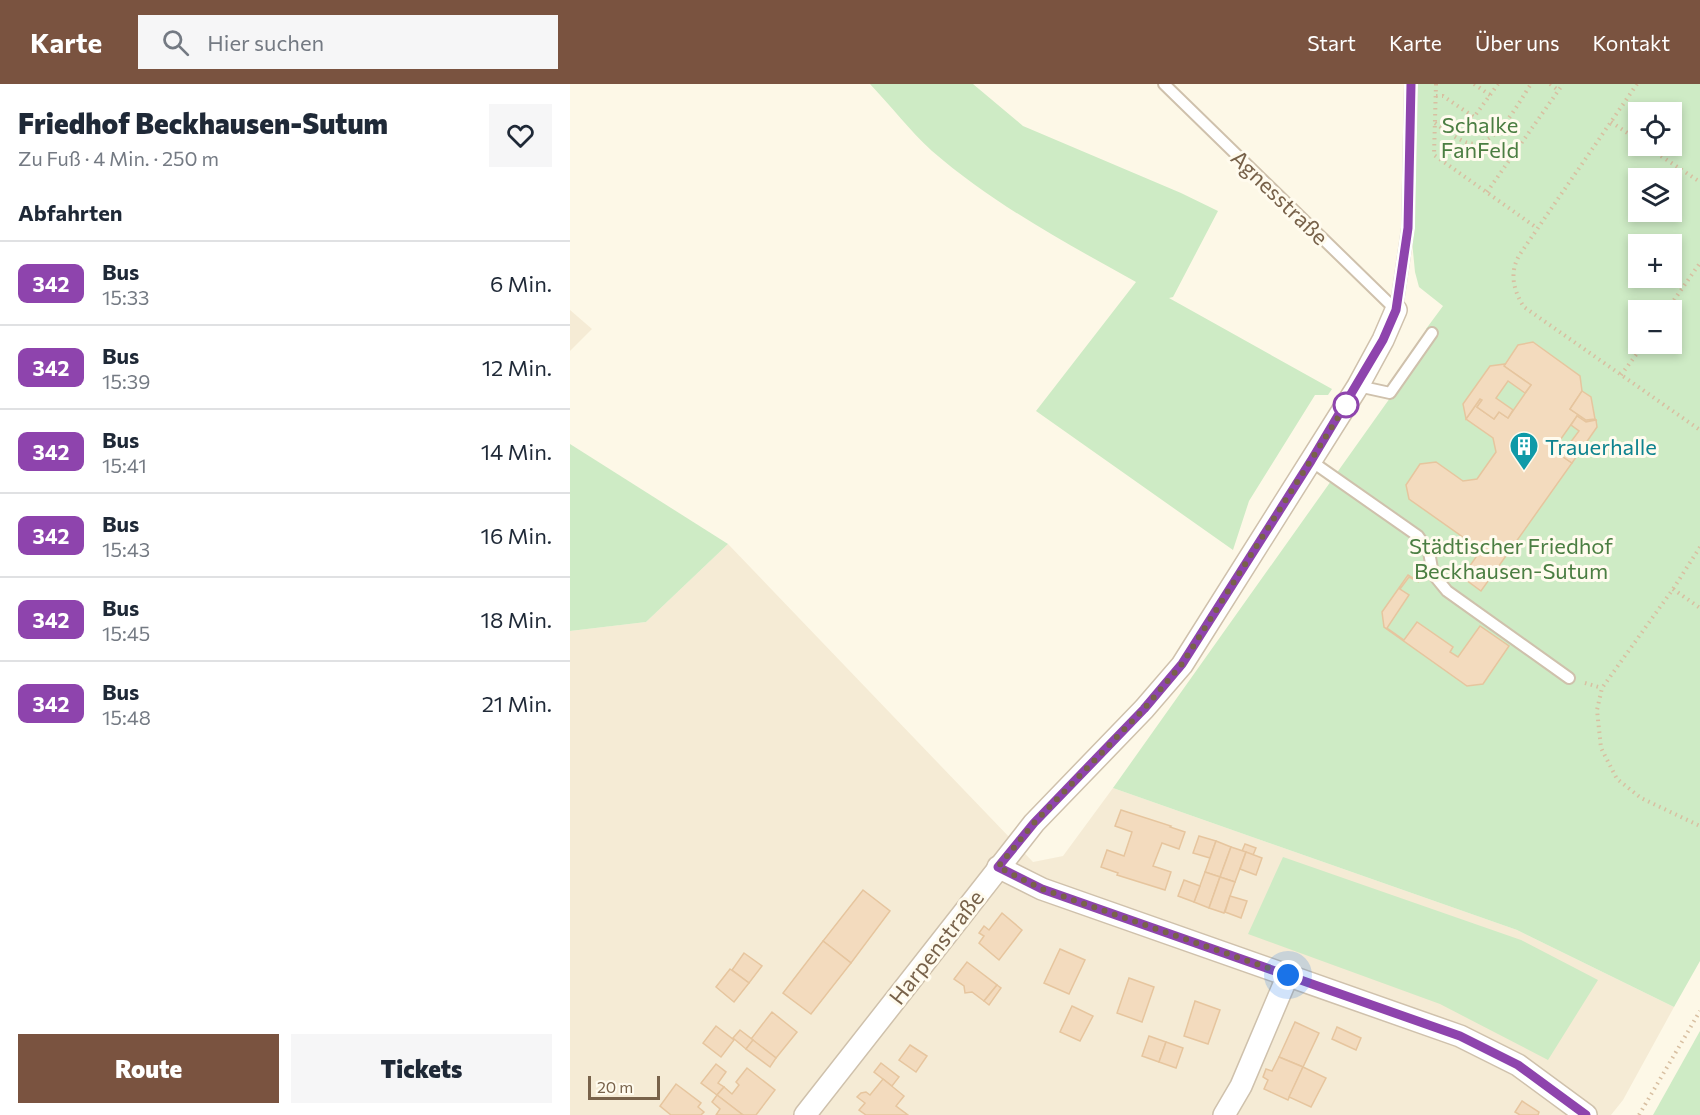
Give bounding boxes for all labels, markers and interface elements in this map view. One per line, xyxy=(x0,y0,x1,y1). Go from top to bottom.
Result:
search box xyxy=(138,15,558,69)
text: Karte xyxy=(30,25,102,59)
icon: search xyxy=(159,26,192,59)
text: Hier suchen xyxy=(207,29,324,56)
text: Start xyxy=(1307,30,1356,55)
text: Karte xyxy=(1389,30,1442,55)
text: Über uns xyxy=(1475,30,1559,55)
text: Kontakt xyxy=(1592,30,1670,55)
map controls xyxy=(1628,102,1682,354)
button: locate xyxy=(1628,102,1682,156)
button: heart xyxy=(489,104,552,167)
text: Friedhof Beckhausen-Sutum xyxy=(18,106,388,140)
park label: Schalke FanFeld xyxy=(1441,111,1519,163)
street label: Agnesstraße xyxy=(1226,144,1334,250)
text: Zu Fuß · 4 Min. · 250 m xyxy=(18,146,219,170)
button: layers xyxy=(1628,168,1682,222)
text: Abfahrten xyxy=(18,199,122,226)
button: + xyxy=(1628,234,1682,288)
text: Bus xyxy=(102,258,139,285)
text: 6 Min. xyxy=(490,270,552,297)
text: 342 xyxy=(33,271,69,296)
text: 15:33 xyxy=(102,285,150,309)
button: − xyxy=(1628,300,1682,354)
text: Bus xyxy=(102,342,139,369)
text: 12 Min. xyxy=(482,354,552,381)
text: 342 xyxy=(33,355,69,380)
text: 15:39 xyxy=(102,369,150,393)
unlabelled marker xyxy=(1333,392,1359,418)
text: Bus xyxy=(102,426,139,453)
building icon: Trauerhalle xyxy=(1508,430,1540,472)
place label: Trauerhalle xyxy=(1545,433,1657,460)
text: 14 Min. xyxy=(481,438,552,465)
text: 342 xyxy=(33,439,69,464)
text: 15:41 xyxy=(102,453,147,477)
text: Bus xyxy=(102,510,139,537)
text: 16 Min. xyxy=(481,522,552,549)
text: 342 xyxy=(33,523,69,548)
park label: Städtischer Friedhof Beckhausen-Sutum xyxy=(1409,532,1613,584)
text: 15:43 xyxy=(102,537,150,561)
text: Bus xyxy=(102,594,139,621)
text: 18 Min. xyxy=(481,606,552,633)
text: 342 xyxy=(33,607,69,632)
text: 15:45 xyxy=(102,621,150,645)
text: Bus xyxy=(102,678,139,705)
text: 21 Min. xyxy=(482,690,552,717)
text: 342 xyxy=(33,691,69,716)
text: 15:48 xyxy=(102,705,151,729)
street label: Harpenstraße xyxy=(883,884,989,1010)
your location xyxy=(1273,960,1303,990)
button: Route xyxy=(18,1034,279,1103)
button: Tickets xyxy=(291,1034,552,1103)
scale bar xyxy=(588,1073,660,1100)
text: 20 m xyxy=(597,1077,633,1096)

